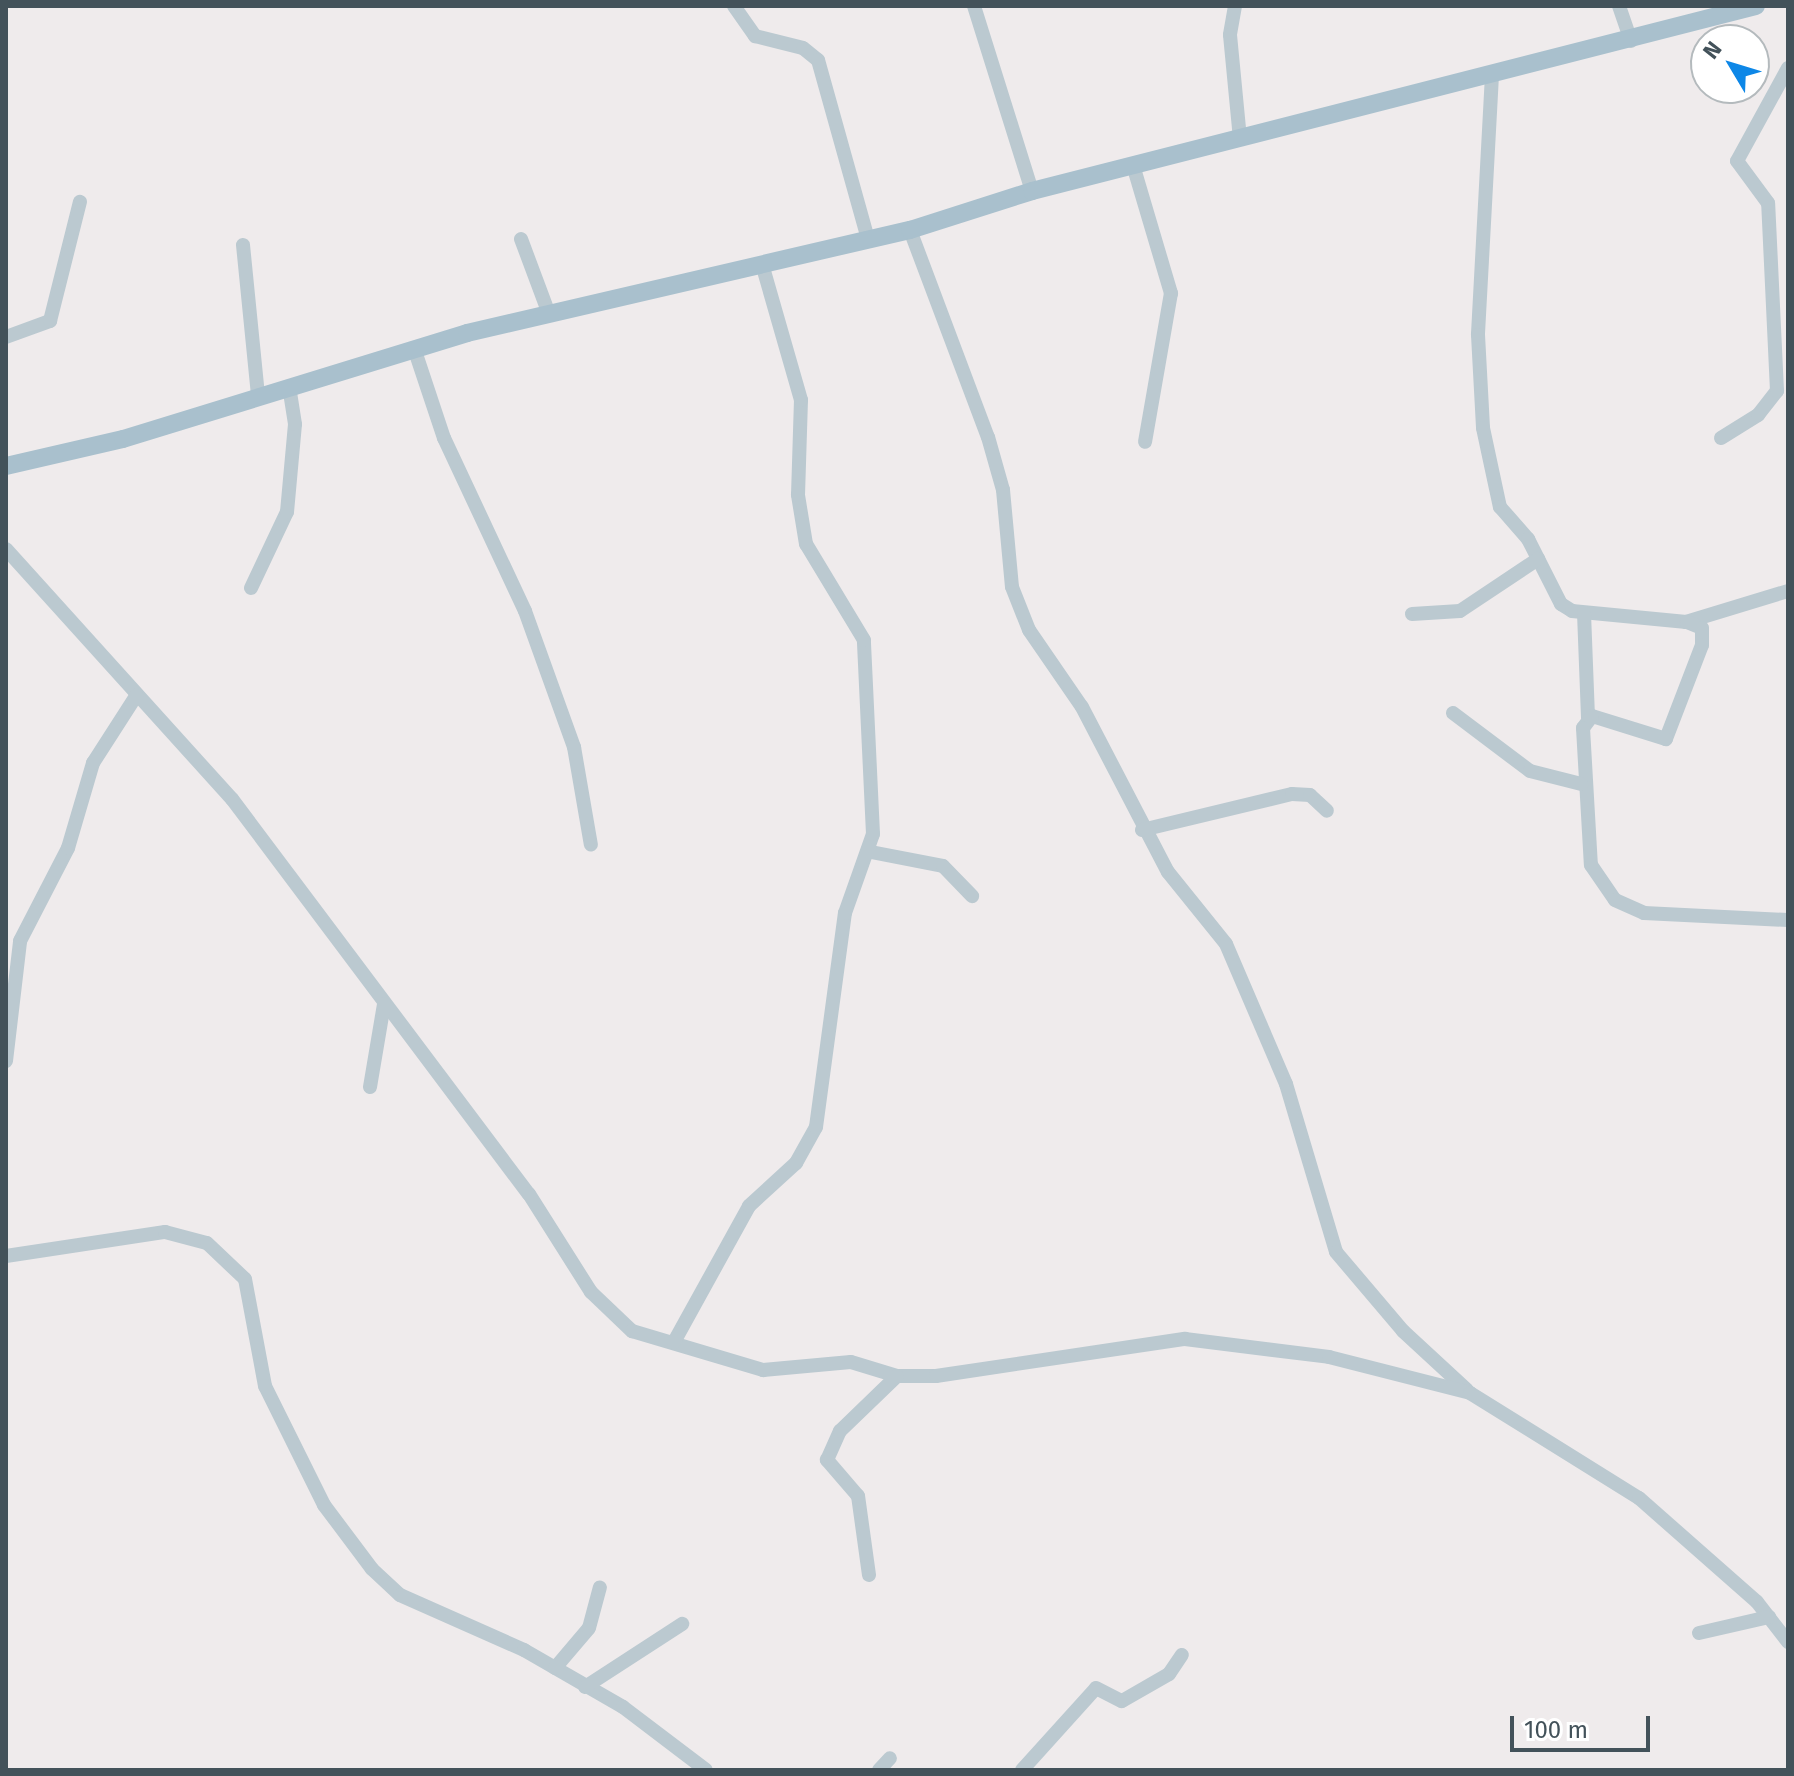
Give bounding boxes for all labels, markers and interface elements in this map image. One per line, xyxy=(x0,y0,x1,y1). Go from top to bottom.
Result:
north arrow xyxy=(1690,24,1770,104)
text: N xyxy=(1697,36,1727,64)
scale bar xyxy=(1514,1700,1654,1750)
text: 100 m xyxy=(1524,1716,1588,1744)

